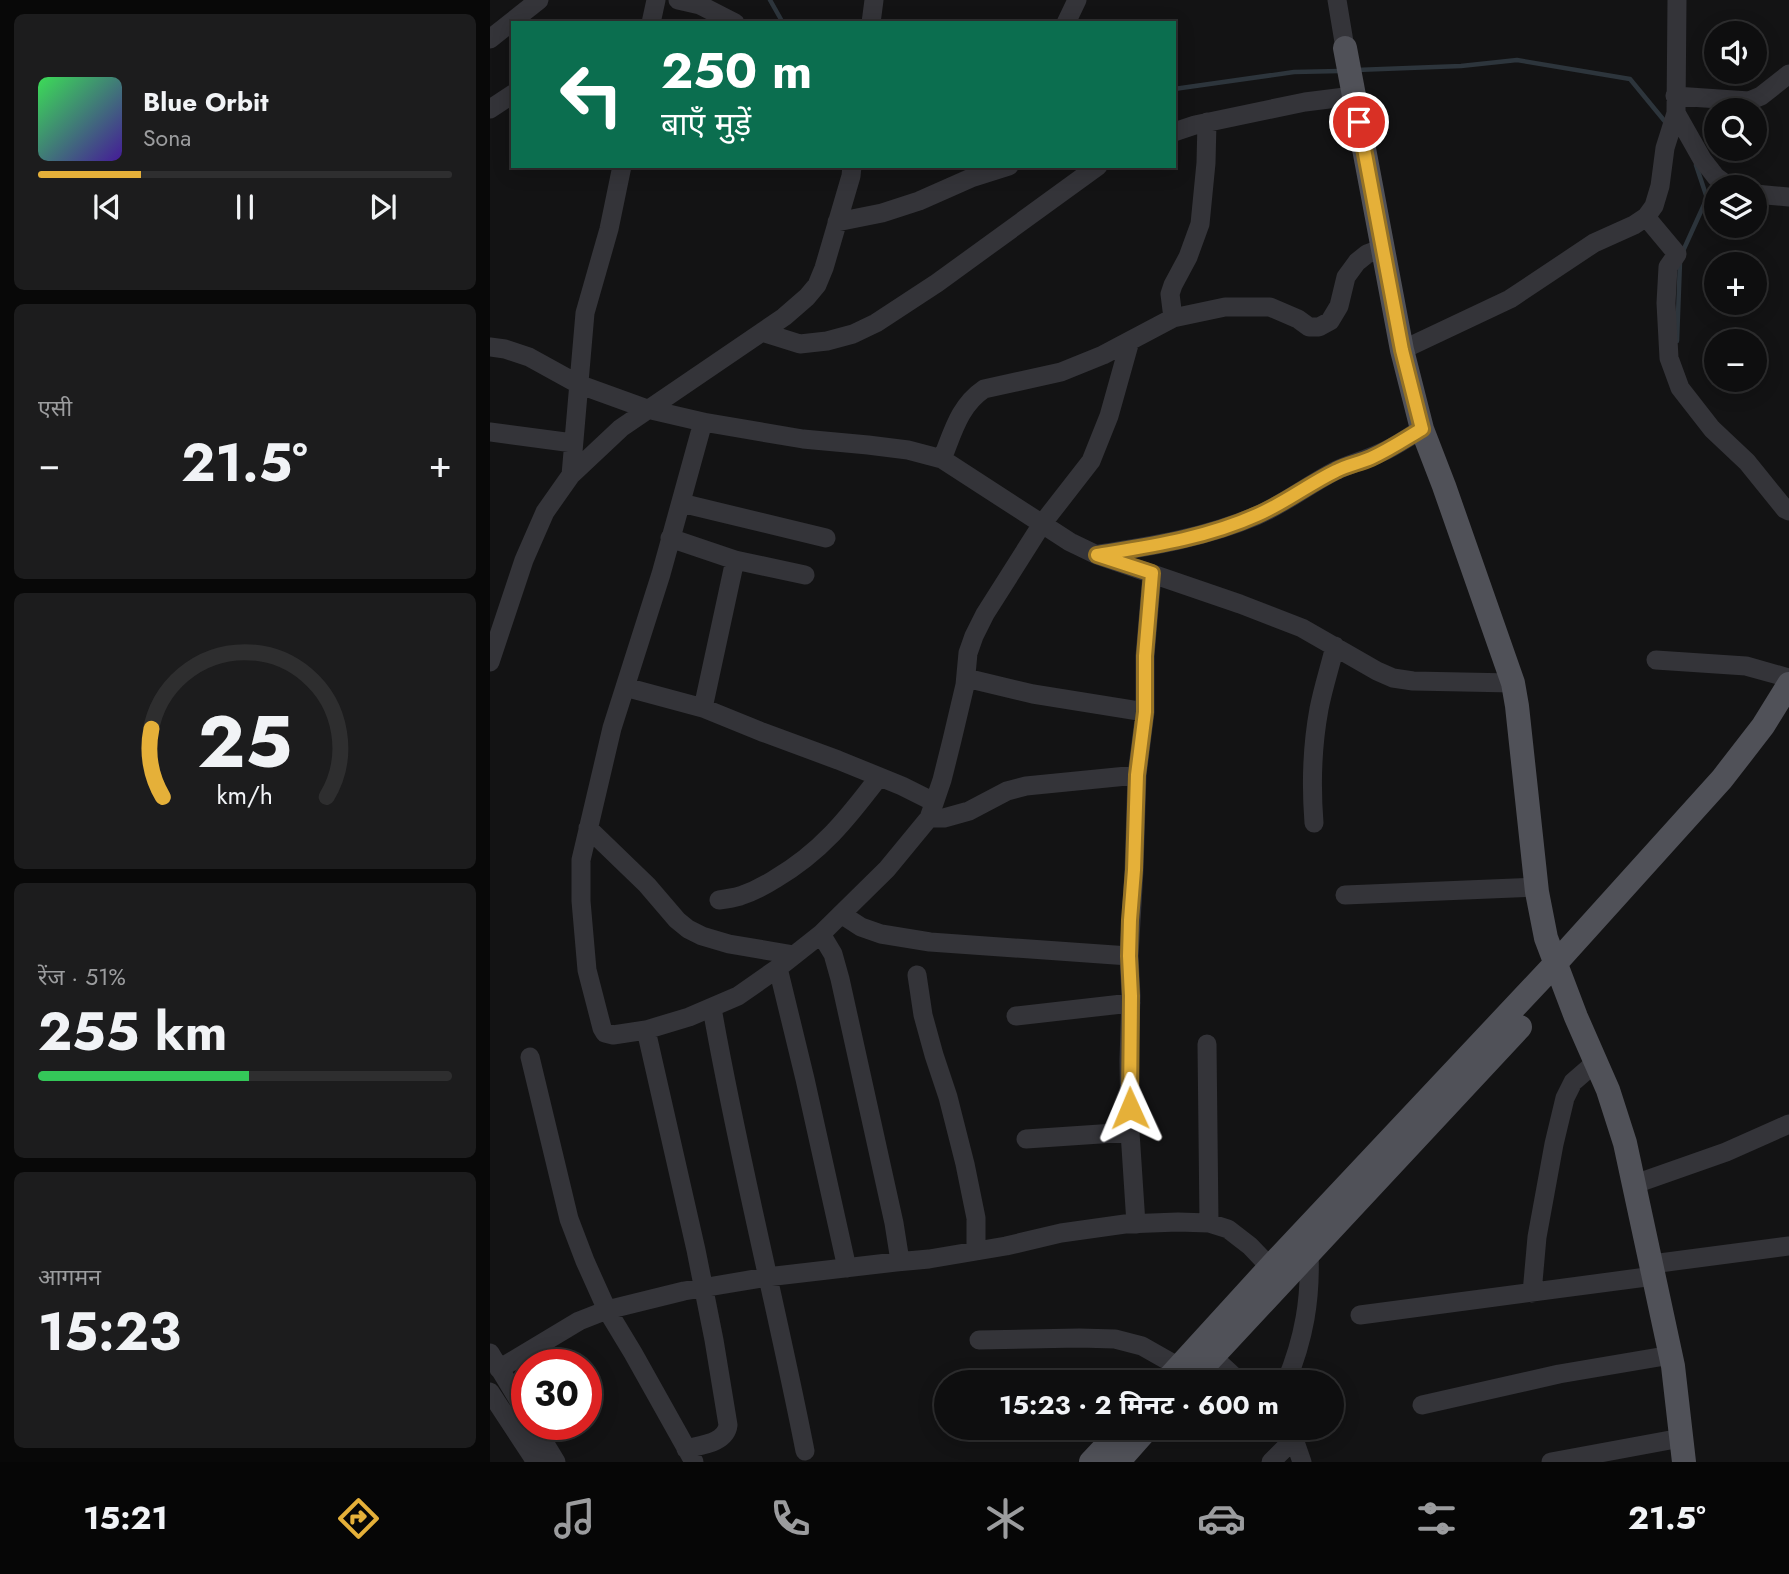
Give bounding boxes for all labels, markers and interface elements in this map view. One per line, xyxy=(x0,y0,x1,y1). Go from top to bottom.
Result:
map controls xyxy=(1704,21,1767,392)
button: sound xyxy=(1704,21,1767,84)
text: 250 m xyxy=(661,36,812,106)
icon: left xyxy=(546,49,637,140)
text: Blue Orbit xyxy=(143,83,268,121)
pin xyxy=(1329,92,1389,152)
button: search xyxy=(1704,98,1767,161)
text: बाएँ मुड़ें xyxy=(661,101,751,147)
icon: arrive xyxy=(1340,103,1378,141)
text: Sona xyxy=(143,121,191,155)
button: layers xyxy=(1704,175,1767,238)
icon: previous xyxy=(88,188,126,226)
icon: pause xyxy=(226,188,264,226)
icon: next xyxy=(364,188,402,226)
button: + xyxy=(1704,252,1767,315)
button: − xyxy=(1704,329,1767,392)
text: एसी xyxy=(38,391,72,425)
text: 21.5° xyxy=(181,425,308,501)
text: − xyxy=(38,436,60,491)
text: + xyxy=(429,436,452,491)
text: 25 xyxy=(198,689,292,794)
text: km/h xyxy=(217,777,273,813)
text: रेंज · 51% xyxy=(38,960,126,994)
text: 255 km xyxy=(38,994,227,1070)
position arrow xyxy=(1093,1071,1167,1145)
text: आगमन xyxy=(38,1260,101,1294)
text: 15:23 xyxy=(38,1294,181,1370)
speed limit sign: 30 xyxy=(511,1349,602,1440)
text: 15:23 · 2 मिनट · 600 m xyxy=(999,1386,1279,1424)
icon: directions xyxy=(334,1494,383,1543)
icon: music xyxy=(550,1494,599,1543)
icon: phone xyxy=(766,1494,815,1543)
icon: climate xyxy=(981,1494,1030,1543)
icon: car xyxy=(1197,1494,1246,1543)
icon: filters xyxy=(1412,1494,1461,1543)
text: 15:21 xyxy=(83,1495,168,1541)
text: 21.5° xyxy=(1628,1495,1706,1541)

